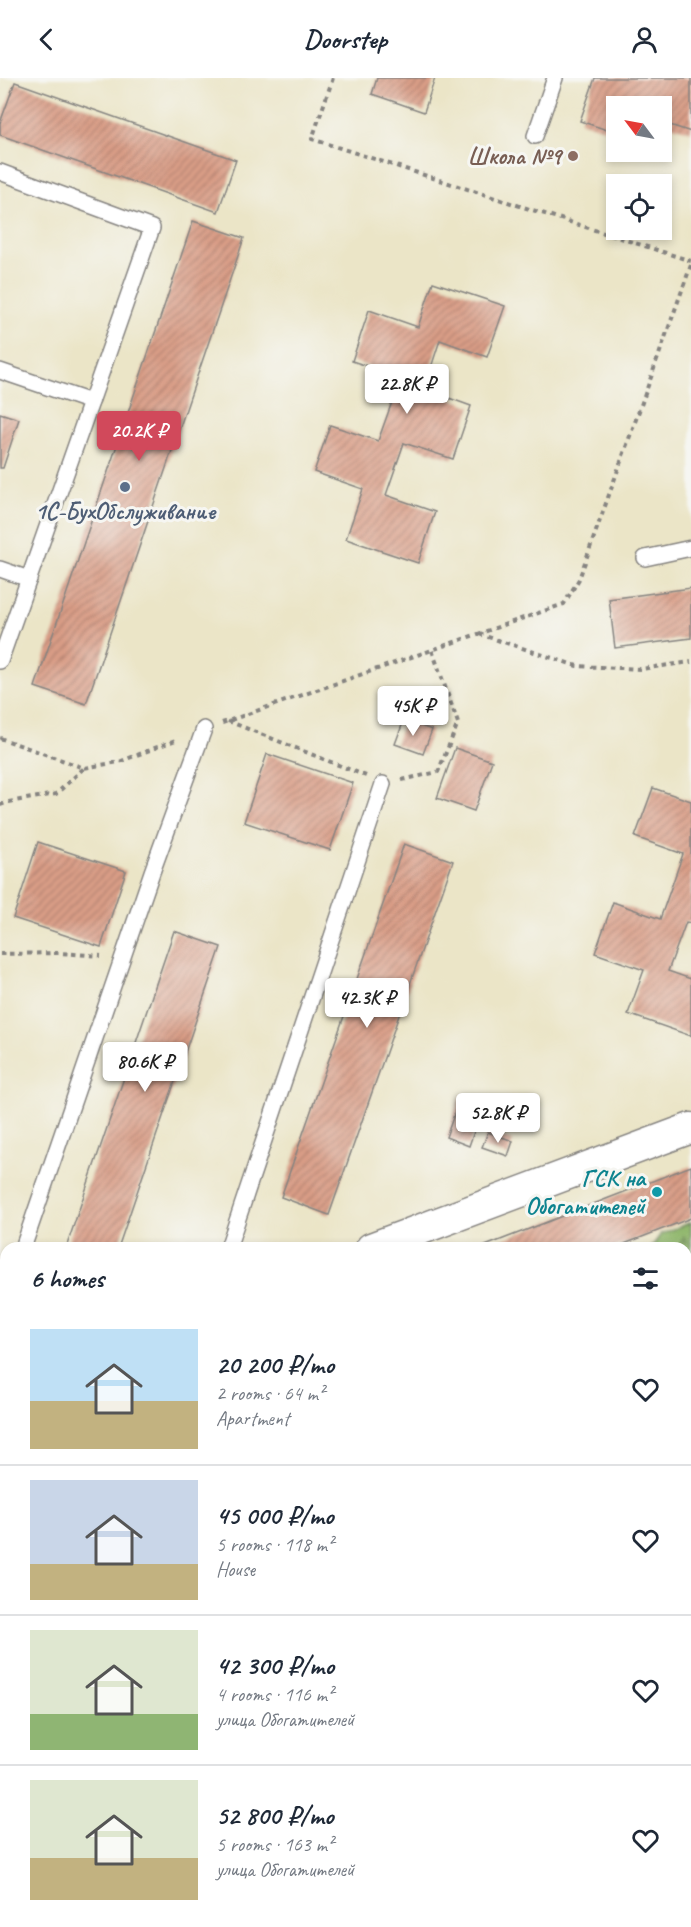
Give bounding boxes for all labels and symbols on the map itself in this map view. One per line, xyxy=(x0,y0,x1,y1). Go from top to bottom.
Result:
north arrow xyxy=(606,96,672,162)
place label: Школа №9 xyxy=(468,141,563,171)
marker: Школа №9 xyxy=(566,149,580,163)
pin: 22.8K ₽ xyxy=(352,364,462,415)
pin: 20.2K ₽ xyxy=(84,411,194,462)
marker: 1С-БухОбслуживание xyxy=(118,480,132,494)
place label: 1С-БухОбслуживание xyxy=(35,496,217,526)
pin: 45K ₽ xyxy=(371,686,455,737)
pin: 42.3K ₽ xyxy=(312,978,422,1029)
pin: 80.6K ₽ xyxy=(90,1042,200,1093)
pin: 52.8K ₽ xyxy=(443,1093,553,1144)
place label: ГСК на Обогатителей xyxy=(526,1163,647,1221)
marker: ГСК на Обогатителей xyxy=(650,1185,664,1199)

